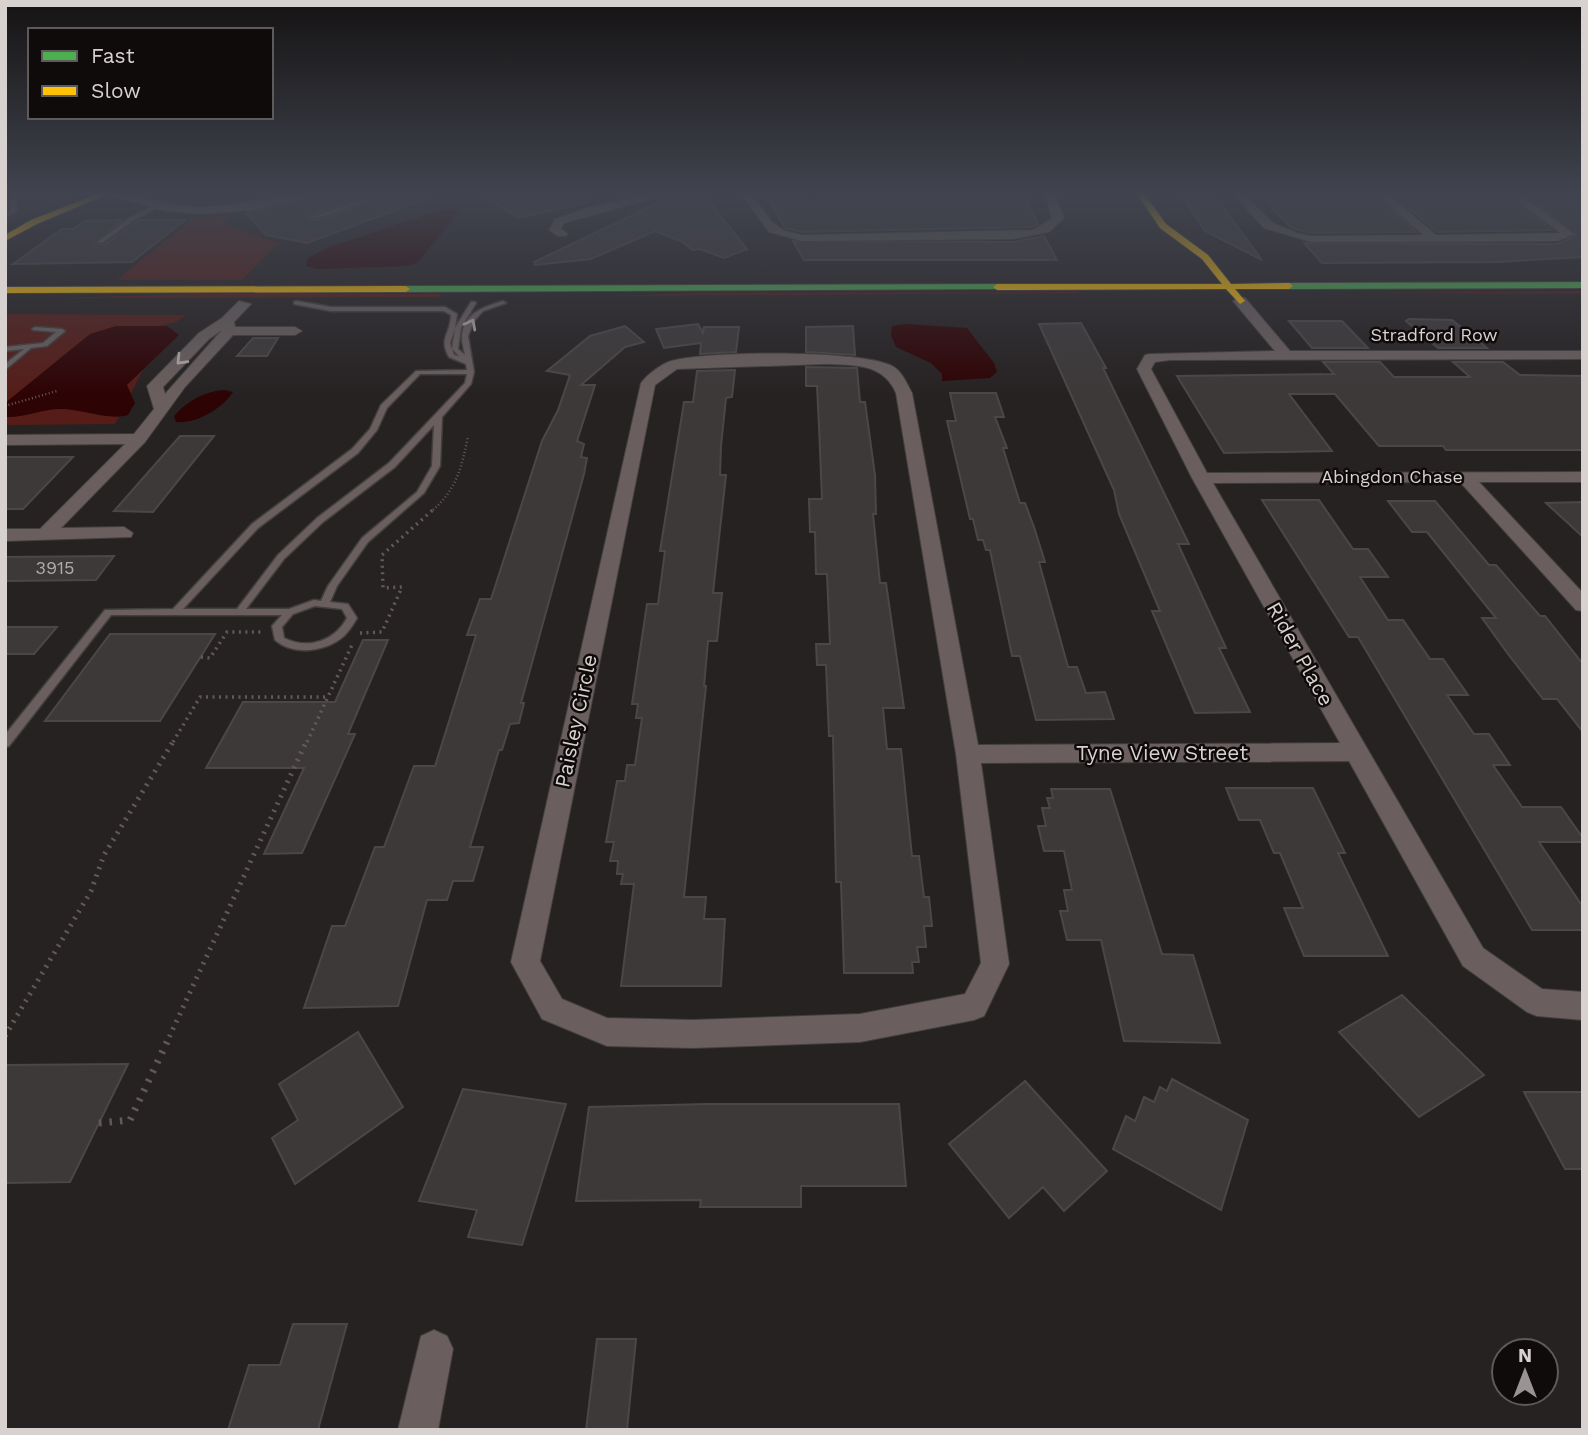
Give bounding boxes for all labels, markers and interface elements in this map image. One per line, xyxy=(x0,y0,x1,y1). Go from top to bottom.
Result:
legend xyxy=(28,28,273,119)
text: Fast xyxy=(91,43,135,68)
text: Slow xyxy=(91,78,141,103)
one-way arrow xyxy=(463,318,477,331)
street label: Stradford Row xyxy=(1371,324,1497,345)
one-way arrow xyxy=(176,351,189,364)
street label: Abingdon Chase xyxy=(1321,466,1463,487)
house number: 3915 xyxy=(35,557,75,578)
street label: Rider Place xyxy=(1262,597,1339,710)
street label: Paisley Circle xyxy=(549,652,602,790)
street label: Tyne View Street xyxy=(1076,740,1248,765)
north arrow xyxy=(1490,1337,1560,1407)
text: N xyxy=(1518,1344,1532,1367)

